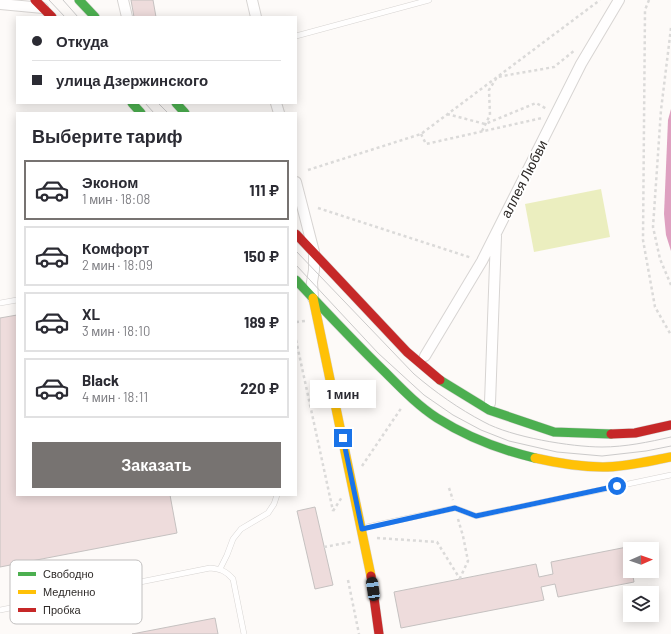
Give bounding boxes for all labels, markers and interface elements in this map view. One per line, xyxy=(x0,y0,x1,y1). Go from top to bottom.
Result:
text: Откуда xyxy=(56,32,108,50)
text: улица Дзержинского xyxy=(56,71,208,89)
text: Выберите тариф xyxy=(32,125,183,147)
street label: аллея Любви xyxy=(497,137,550,221)
icon: car xyxy=(34,172,70,208)
text: Эконом xyxy=(82,173,138,191)
text: 111 ₽ xyxy=(249,181,279,199)
text: 1 мин · 18:08 xyxy=(82,191,150,207)
icon: car xyxy=(34,238,70,274)
text: Комфорт xyxy=(82,239,149,257)
text: 150 ₽ xyxy=(244,247,279,265)
text: 2 мин · 18:09 xyxy=(82,257,153,273)
icon: car xyxy=(34,304,70,340)
text: XL xyxy=(82,305,100,323)
text: 189 ₽ xyxy=(244,313,279,331)
text: 3 мин · 18:10 xyxy=(82,323,150,339)
icon: car xyxy=(34,370,70,406)
text: Black xyxy=(82,371,119,389)
text: 220 ₽ xyxy=(240,379,279,397)
callout: 1 мин xyxy=(310,380,376,408)
text: 1 мин xyxy=(327,386,359,402)
text: 4 мин · 18:11 xyxy=(82,389,148,405)
route end xyxy=(334,429,352,447)
button: Заказать xyxy=(32,442,281,488)
route start xyxy=(608,477,626,495)
north arrow xyxy=(623,542,659,578)
map controls xyxy=(623,542,659,622)
legend xyxy=(10,560,142,624)
text: Свободно xyxy=(43,567,94,580)
car xyxy=(365,576,381,602)
text: Медленно xyxy=(43,585,95,598)
button: layers xyxy=(623,586,659,622)
text: Пробка xyxy=(43,603,81,616)

